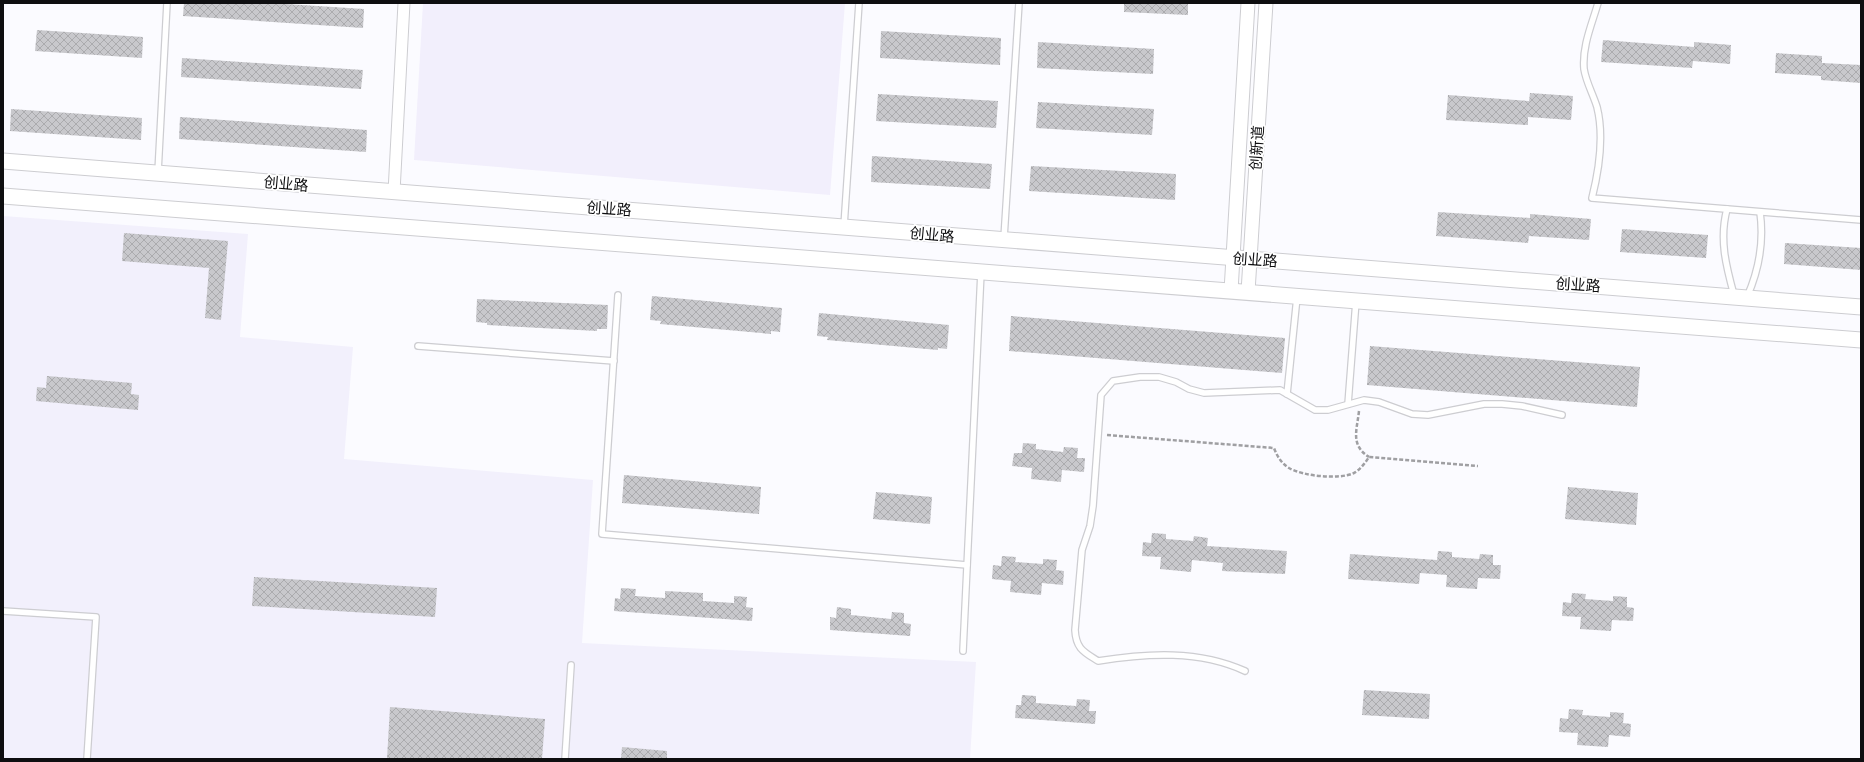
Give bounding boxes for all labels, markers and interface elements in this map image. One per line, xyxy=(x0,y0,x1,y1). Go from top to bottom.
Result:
street label: 创新道 xyxy=(1244,125,1270,171)
street label: 创业路 xyxy=(263,171,309,197)
street label: 创业路 xyxy=(586,196,632,222)
street label: 创业路 xyxy=(909,222,955,248)
street label: 创业路 xyxy=(1232,247,1278,273)
street label: 创业路 xyxy=(1555,272,1601,298)

